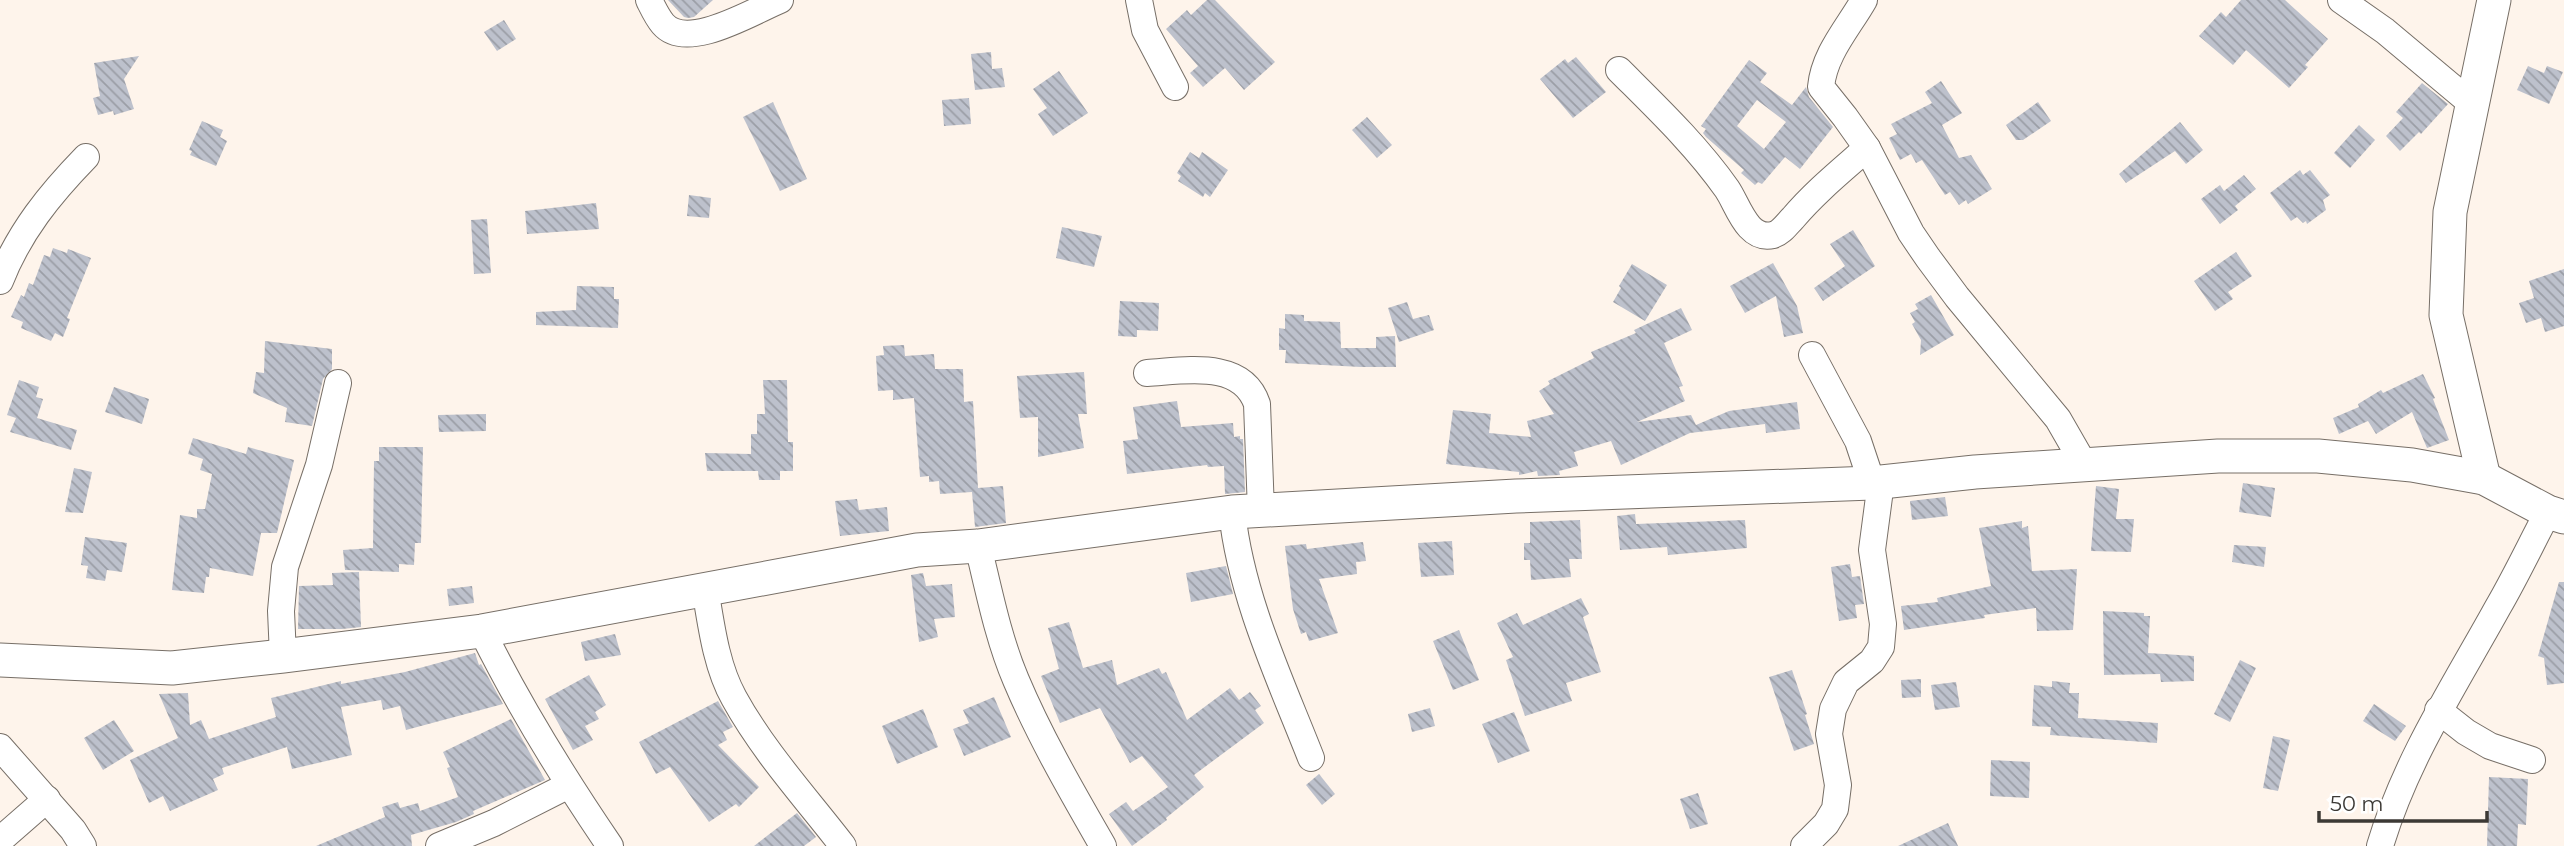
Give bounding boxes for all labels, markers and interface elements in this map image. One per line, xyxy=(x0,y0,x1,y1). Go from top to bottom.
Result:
scale bar xyxy=(2319,780,2487,824)
text: 50 m xyxy=(2330,791,2384,816)

